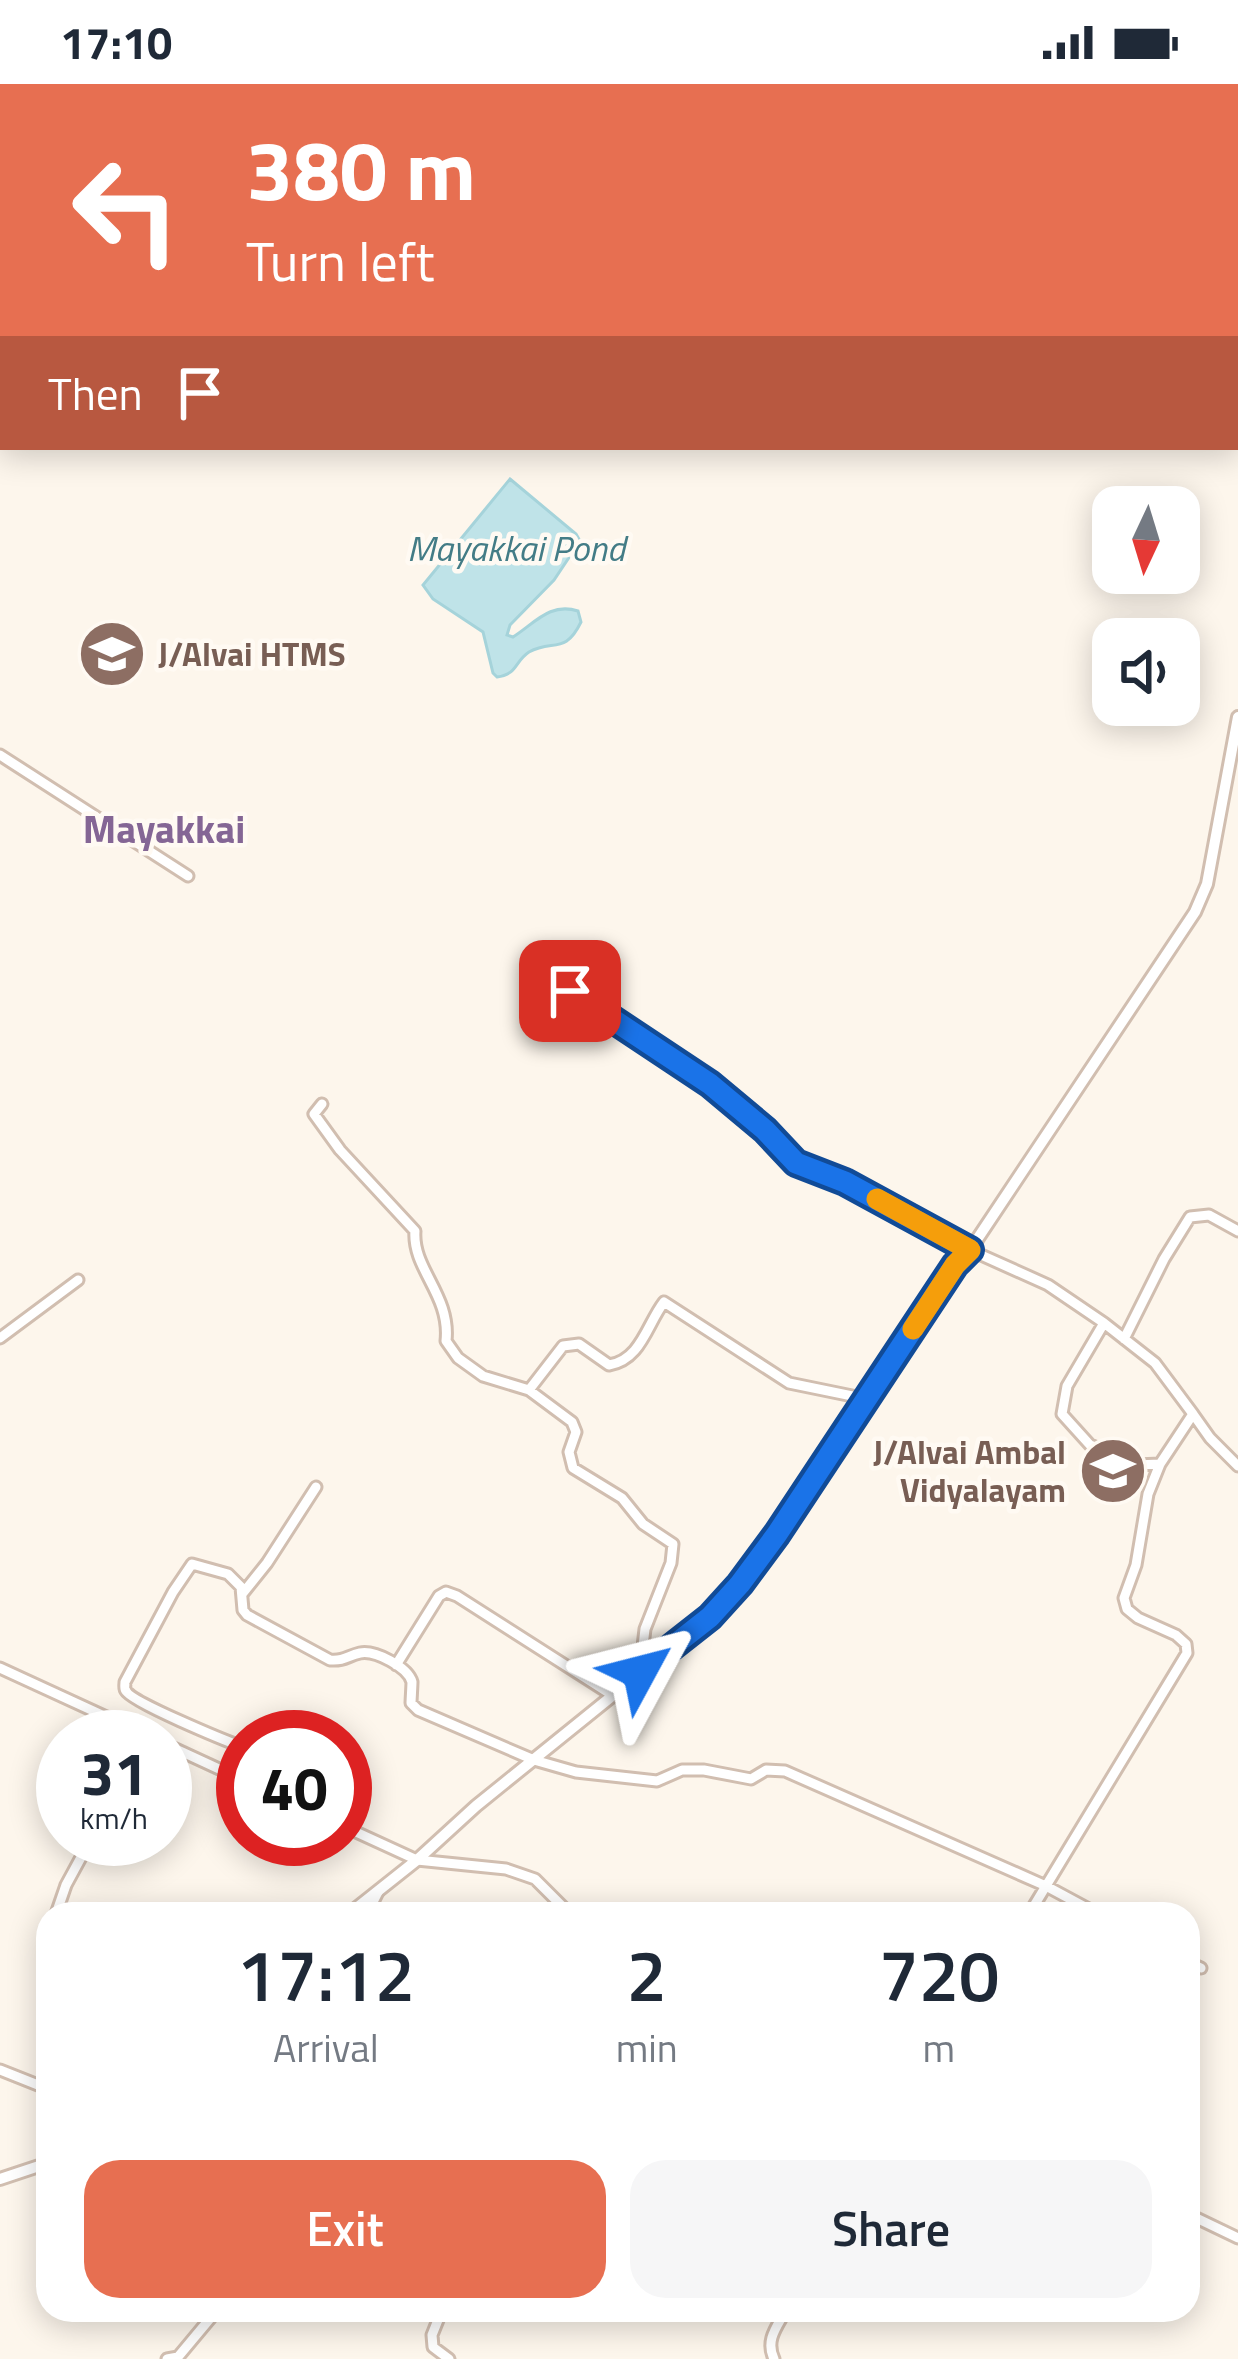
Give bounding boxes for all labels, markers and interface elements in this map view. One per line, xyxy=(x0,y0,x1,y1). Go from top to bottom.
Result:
text: 17:10 xyxy=(60,8,172,76)
text: 380 m xyxy=(246,105,476,233)
icon: left xyxy=(48,132,204,288)
text: Turn left xyxy=(246,220,435,302)
text: Then xyxy=(48,359,143,427)
icon: arrive xyxy=(167,360,233,426)
north arrow xyxy=(1092,486,1200,594)
map controls xyxy=(1092,486,1200,726)
water label: Mayakkai Pond xyxy=(407,520,629,575)
button: sound xyxy=(1092,618,1200,726)
school or university icon: J/Alvai HTMS xyxy=(77,619,147,689)
place label: J/Alvai HTMS xyxy=(158,629,346,679)
district label: Mayakkai xyxy=(83,799,245,858)
pin xyxy=(519,940,621,1042)
icon: arrive xyxy=(537,958,603,1024)
place label: J/Alvai Ambal Vidyalayam xyxy=(873,1427,1066,1515)
school or university icon: J/Alvai Ambal Vidyalayam xyxy=(1078,1436,1148,1506)
position arrow xyxy=(577,1609,703,1735)
speed limit sign: 40 xyxy=(216,1710,372,1866)
text: 31 xyxy=(80,1727,148,1818)
text: km/h xyxy=(80,1795,148,1841)
text: 17:12 xyxy=(237,1919,415,2029)
text: 2 xyxy=(627,1919,667,2029)
text: 720 xyxy=(878,1919,999,2029)
text: Arrival xyxy=(273,2018,379,2077)
text: min xyxy=(616,2018,678,2077)
text: m xyxy=(923,2018,955,2077)
button: Exit xyxy=(84,2160,606,2298)
button: Share xyxy=(630,2160,1152,2298)

